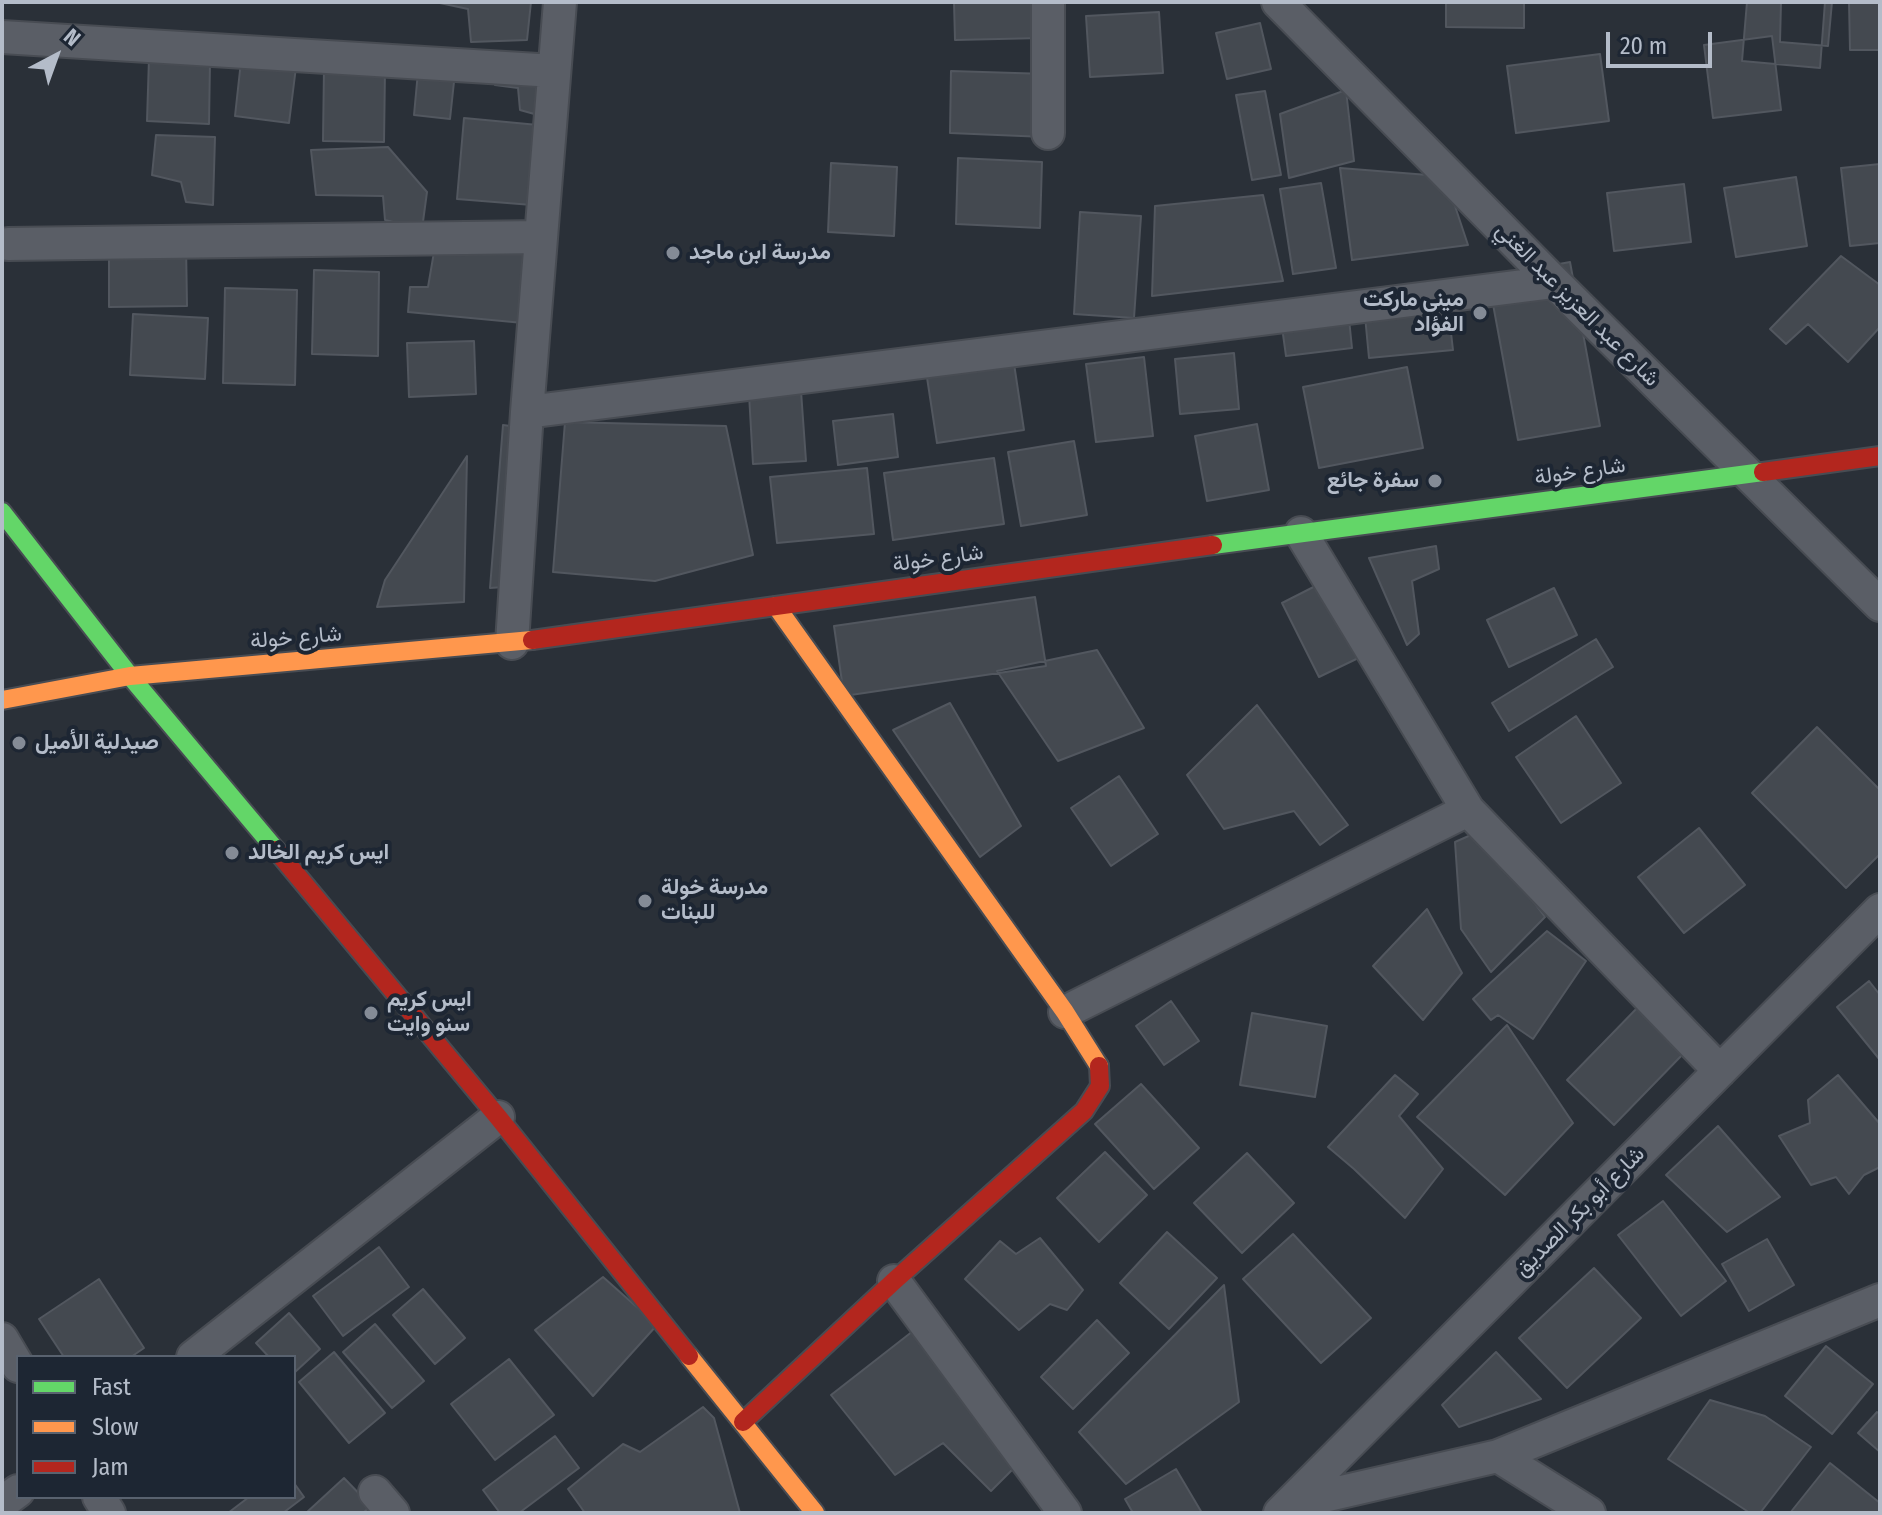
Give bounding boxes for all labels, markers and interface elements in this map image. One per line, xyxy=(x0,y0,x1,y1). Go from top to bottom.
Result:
north arrow xyxy=(16,16,96,96)
scale bar xyxy=(1610,16,1716,66)
text: N xyxy=(58,23,86,52)
text: 20 m xyxy=(1620,32,1667,60)
street label: شارع عبد العزيز عبد الغني xyxy=(1490,218,1664,392)
place label: مدرسة ابن ماجد xyxy=(689,240,831,266)
marker: مدرسة ابن ماجد xyxy=(664,244,682,262)
place label: ميني ماركت الفؤاد xyxy=(1363,287,1464,338)
marker: ميني ماركت الفؤاد xyxy=(1471,304,1489,322)
street label: شارع خولة xyxy=(1533,453,1627,491)
place label: سفرة جائع xyxy=(1327,468,1419,494)
marker: سفرة جائع xyxy=(1426,472,1444,490)
street label: شارع خولة xyxy=(891,540,985,578)
street label: شارع خولة xyxy=(249,621,343,655)
place label: صيدلية الأميل xyxy=(35,730,159,756)
marker: صيدلية الأميل xyxy=(10,734,28,752)
place label: ايس كريم الخالد xyxy=(248,840,389,866)
marker: ايس كريم الخالد xyxy=(223,844,241,862)
place label: مدرسة خولة للبنات xyxy=(661,875,768,926)
marker: مدرسة خولة للبنات xyxy=(636,892,654,910)
place label: ايس كريم سنو وايت xyxy=(387,987,472,1038)
marker: ايس كريم سنو وايت xyxy=(362,1004,380,1022)
street label: شارع أبو بكر الصديق xyxy=(1509,1141,1651,1283)
legend xyxy=(16,1355,296,1499)
text: Fast xyxy=(92,1373,131,1401)
text: Slow xyxy=(92,1413,138,1441)
text: Jam xyxy=(92,1453,129,1481)

